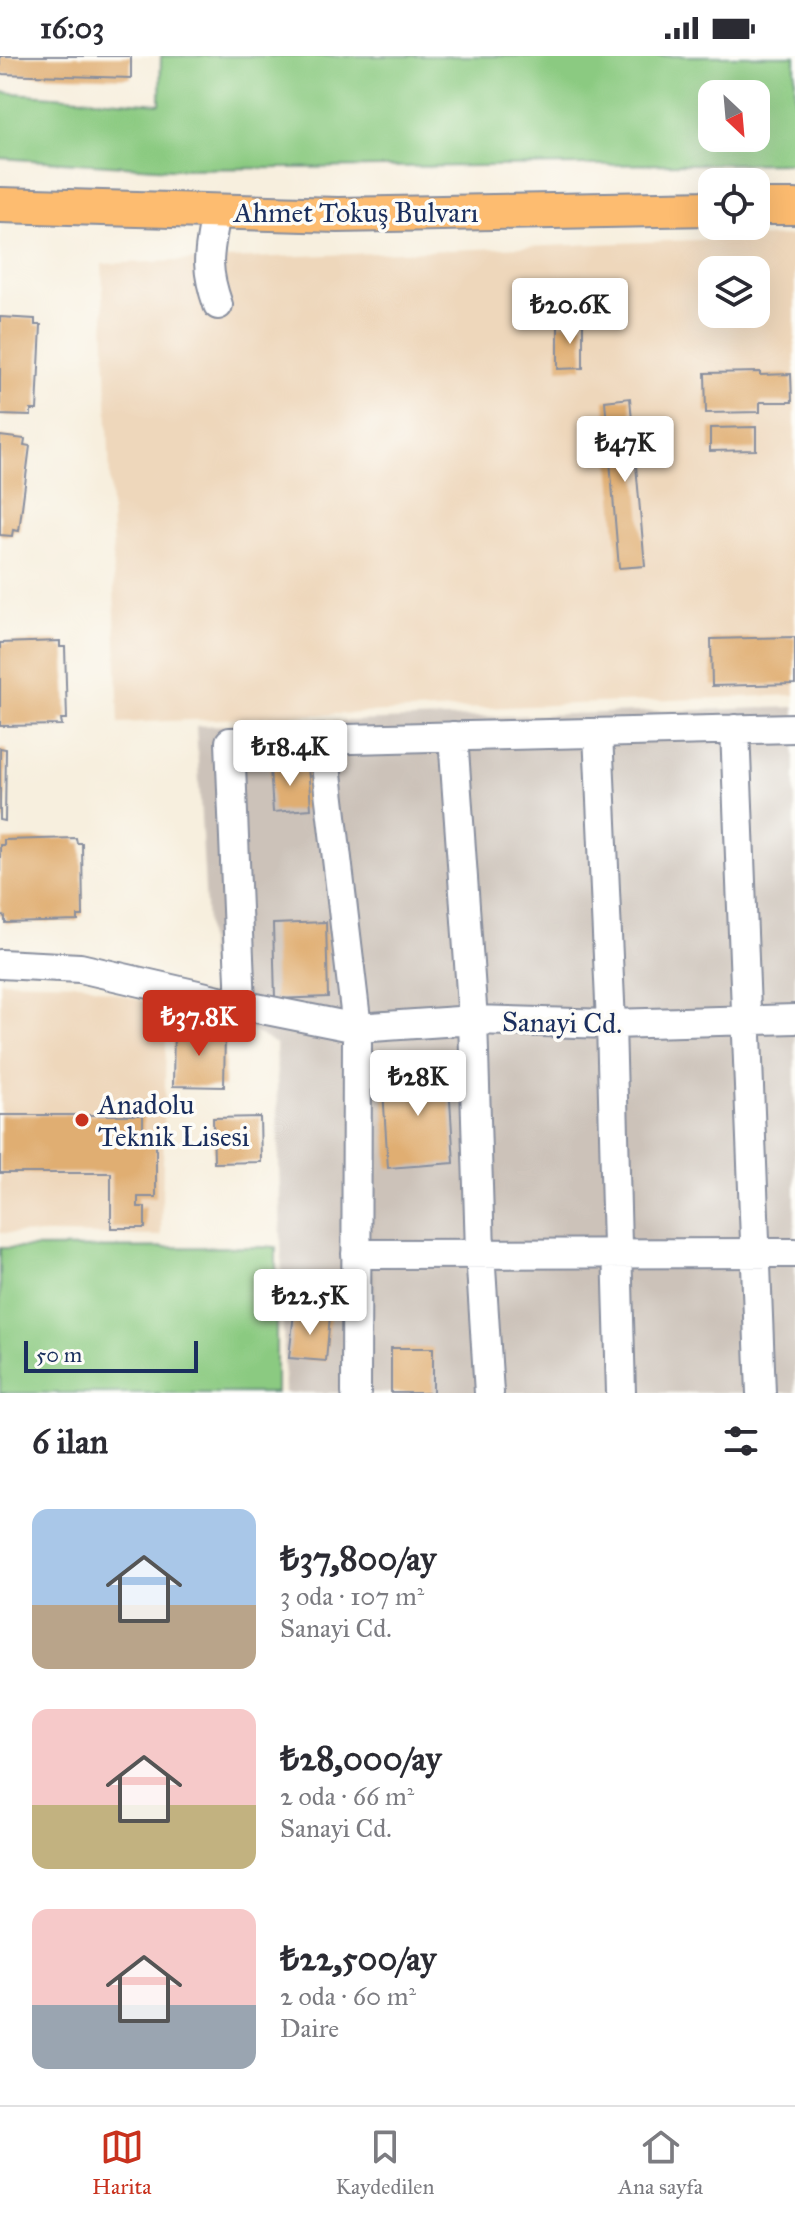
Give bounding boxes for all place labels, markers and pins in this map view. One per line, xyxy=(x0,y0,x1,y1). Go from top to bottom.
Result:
pin: ₺20.6K xyxy=(505,278,635,346)
pin: ₺47K xyxy=(578,416,672,484)
pin: ₺18.4K xyxy=(225,720,355,788)
pin: ₺37.8K xyxy=(134,990,264,1058)
pin: ₺28K xyxy=(371,1050,465,1118)
place label: Anadolu Teknik Lisesi xyxy=(97,1087,250,1154)
marker: Anadolu Teknik Lisesi xyxy=(73,1111,91,1129)
pin: ₺22.5K xyxy=(245,1269,375,1337)

